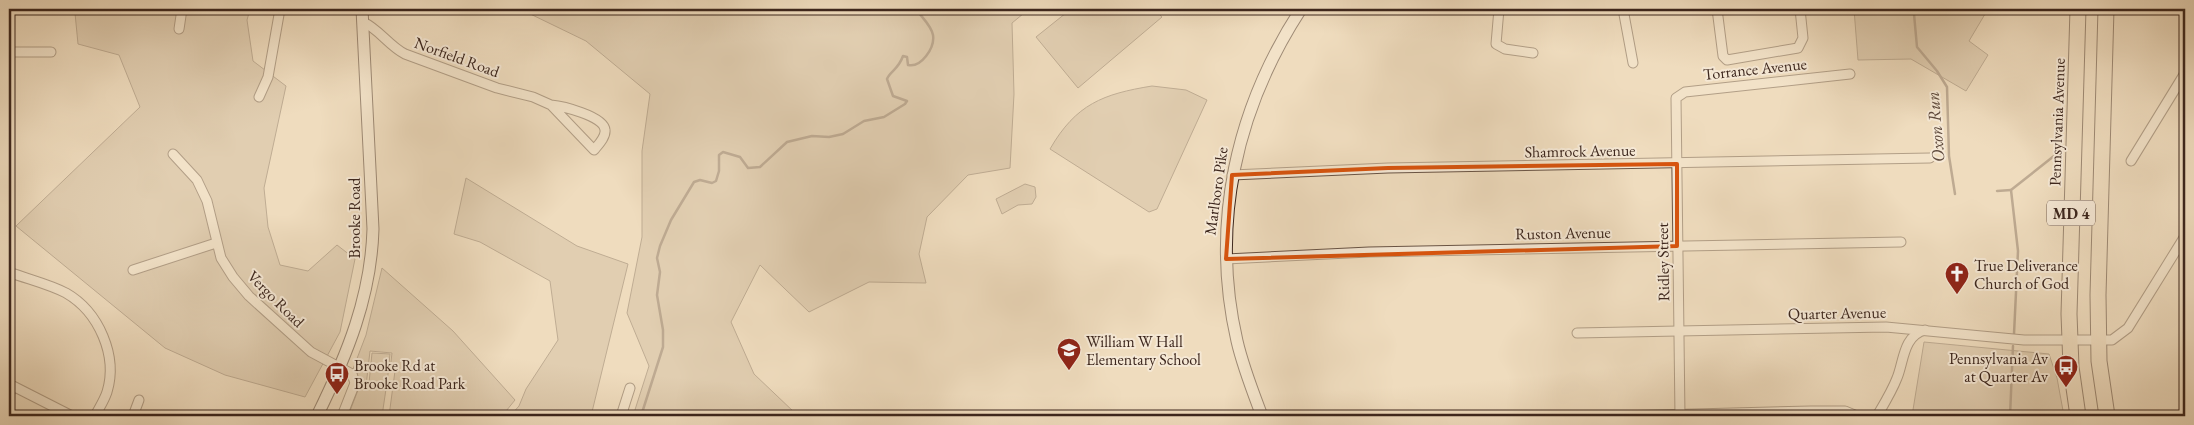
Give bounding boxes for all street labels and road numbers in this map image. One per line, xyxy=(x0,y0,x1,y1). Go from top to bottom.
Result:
street label: Norfield Road xyxy=(412,32,503,82)
street label: Torrance Avenue xyxy=(1702,53,1808,85)
street label: Pennsylvania Avenue xyxy=(2044,58,2070,186)
street label: Shamrock Avenue xyxy=(1524,140,1636,162)
street label: Marlboro Pike xyxy=(1199,146,1233,236)
street label: Brooke Road xyxy=(344,177,365,258)
road number: MD 4 xyxy=(2047,200,2095,226)
street label: Ruston Avenue xyxy=(1515,222,1611,244)
street label: Ridley Street xyxy=(1652,222,1674,302)
street label: Vergo Road xyxy=(243,266,310,333)
street label: Quarter Avenue xyxy=(1788,302,1886,324)

